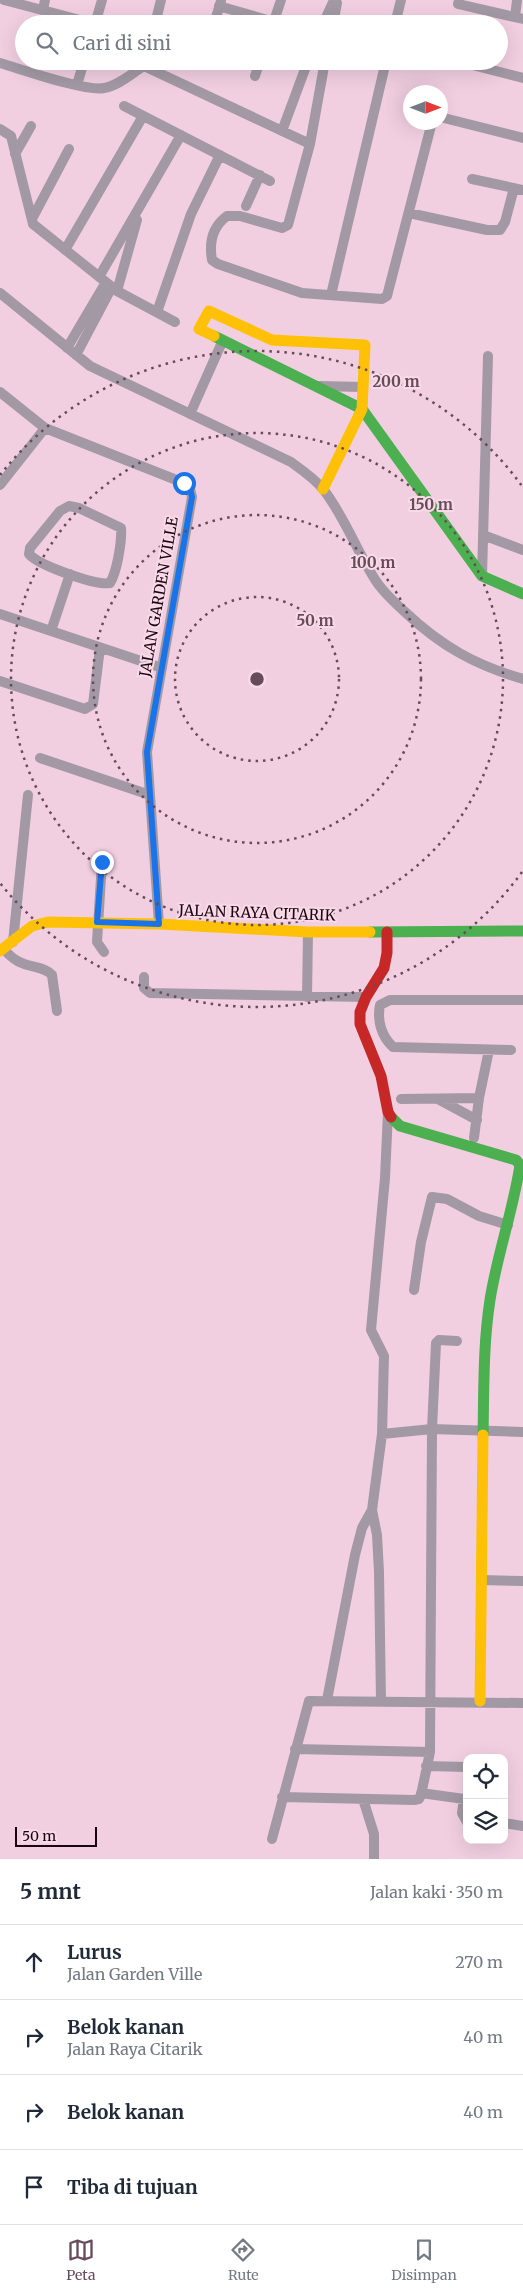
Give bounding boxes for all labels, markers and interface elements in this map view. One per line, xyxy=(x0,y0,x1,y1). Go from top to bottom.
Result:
search box xyxy=(15,15,508,70)
icon: search xyxy=(33,29,61,57)
text: Cari di sini xyxy=(73,31,171,55)
north arrow xyxy=(403,85,448,130)
text: 200 m xyxy=(372,372,420,391)
route start xyxy=(173,472,196,495)
text: 150 m xyxy=(409,495,453,514)
street label: JALAN GARDEN VILLE xyxy=(135,515,182,679)
text: 100 m xyxy=(351,553,395,572)
text: 50 m xyxy=(296,611,334,630)
centre of rings xyxy=(248,670,266,688)
route end xyxy=(91,851,114,874)
street label: JALAN RAYA CITARIK xyxy=(177,900,336,925)
map controls xyxy=(463,1754,508,1844)
button: locate xyxy=(463,1754,508,1799)
button: layers xyxy=(463,1799,508,1844)
scale bar xyxy=(15,1824,98,1847)
text: 50 m xyxy=(22,1827,56,1845)
text: 5 mnt xyxy=(20,1878,81,1905)
text: Jalan kaki · 350 m xyxy=(370,1882,503,1902)
text: Lurus xyxy=(67,1940,122,1964)
icon: ahead xyxy=(20,1948,48,1976)
text: 270 m xyxy=(455,1952,503,1972)
text: Jalan Garden Ville xyxy=(67,1964,202,1984)
text: Belok kanan xyxy=(67,2015,184,2039)
icon: right xyxy=(20,2023,48,2051)
text: 40 m xyxy=(463,2027,503,2047)
text: Jalan Raya Citarik xyxy=(67,2039,203,2059)
icon: right xyxy=(20,2098,48,2126)
text: Belok kanan xyxy=(67,2100,184,2124)
text: 40 m xyxy=(463,2102,503,2122)
icon: arrive xyxy=(20,2173,48,2201)
text: Tiba di tujuan xyxy=(67,2175,198,2199)
tab: Peta xyxy=(66,2236,95,2284)
tab: Rute xyxy=(228,2236,259,2284)
tab: Disimpan xyxy=(391,2236,457,2284)

